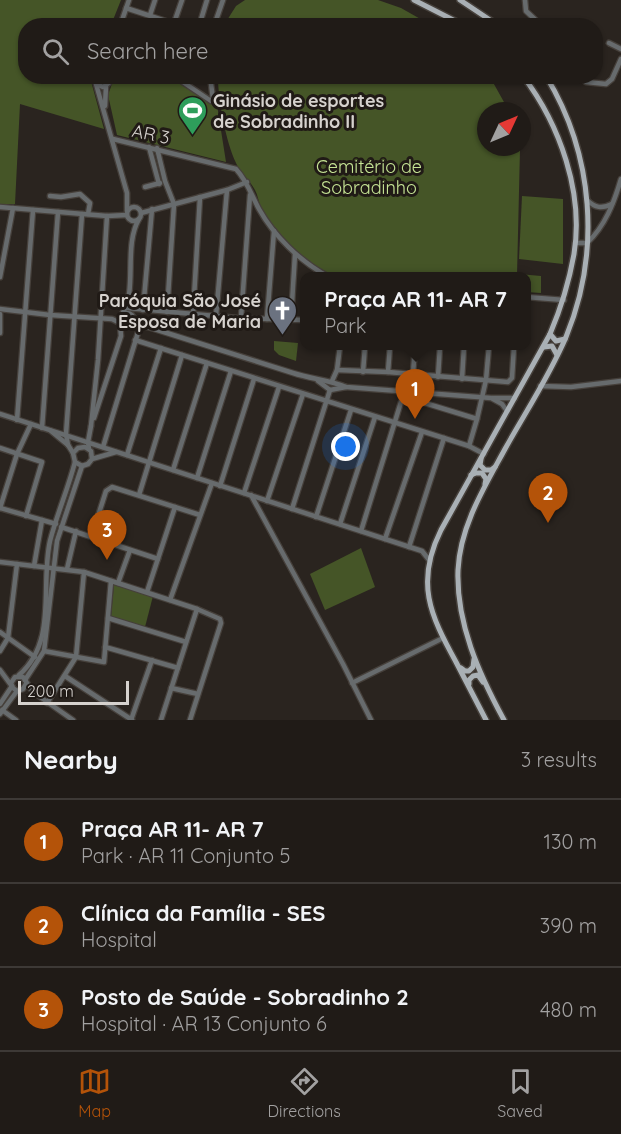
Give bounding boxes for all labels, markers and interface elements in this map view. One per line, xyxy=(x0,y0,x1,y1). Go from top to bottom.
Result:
search box xyxy=(18,18,603,84)
icon: search xyxy=(39,35,72,68)
text: Search here xyxy=(87,37,208,65)
place label: Ginásio de esportes de Sobradinho II xyxy=(213,89,385,133)
sports icon: Ginásio de esportes de Sobradinho II xyxy=(176,94,208,136)
north arrow xyxy=(477,102,531,156)
street label: AR 3 xyxy=(130,119,172,149)
park label: Cemitério de Sobradinho xyxy=(316,155,422,199)
popup xyxy=(300,272,531,350)
text: Praça AR 11- AR 7 xyxy=(324,285,507,313)
place label: Paróquia São José Esposa de Maria xyxy=(99,289,261,333)
church icon: Paróquia São José Esposa de Maria xyxy=(266,294,298,336)
text: Park xyxy=(324,313,367,338)
pin: 1 xyxy=(396,370,434,419)
your location xyxy=(331,432,360,461)
pin: 2 xyxy=(528,474,568,523)
pin: 3 xyxy=(88,510,126,560)
scale bar xyxy=(18,678,129,706)
text: 200 m xyxy=(27,681,74,701)
text: Nearby xyxy=(24,743,118,776)
text: 3 results xyxy=(521,747,597,772)
text: Praça AR 11- AR 7 xyxy=(81,815,264,843)
text: 1 xyxy=(40,829,47,854)
text: 130 m xyxy=(544,829,597,854)
text: Park · AR 11 Conjunto 5 xyxy=(81,843,290,868)
text: Clínica da Família - SES xyxy=(81,899,326,927)
text: 2 xyxy=(38,913,49,938)
text: 390 m xyxy=(540,913,597,938)
text: Hospital xyxy=(81,927,157,952)
text: Posto de Saúde - Sobradinho 2 xyxy=(81,983,409,1011)
text: 3 xyxy=(38,997,49,1022)
text: 480 m xyxy=(540,997,597,1022)
text: Hospital · AR 13 Conjunto 6 xyxy=(81,1011,327,1036)
tab: Map xyxy=(78,1065,111,1121)
tab: Directions xyxy=(268,1065,341,1121)
tab: Saved xyxy=(497,1065,543,1121)

